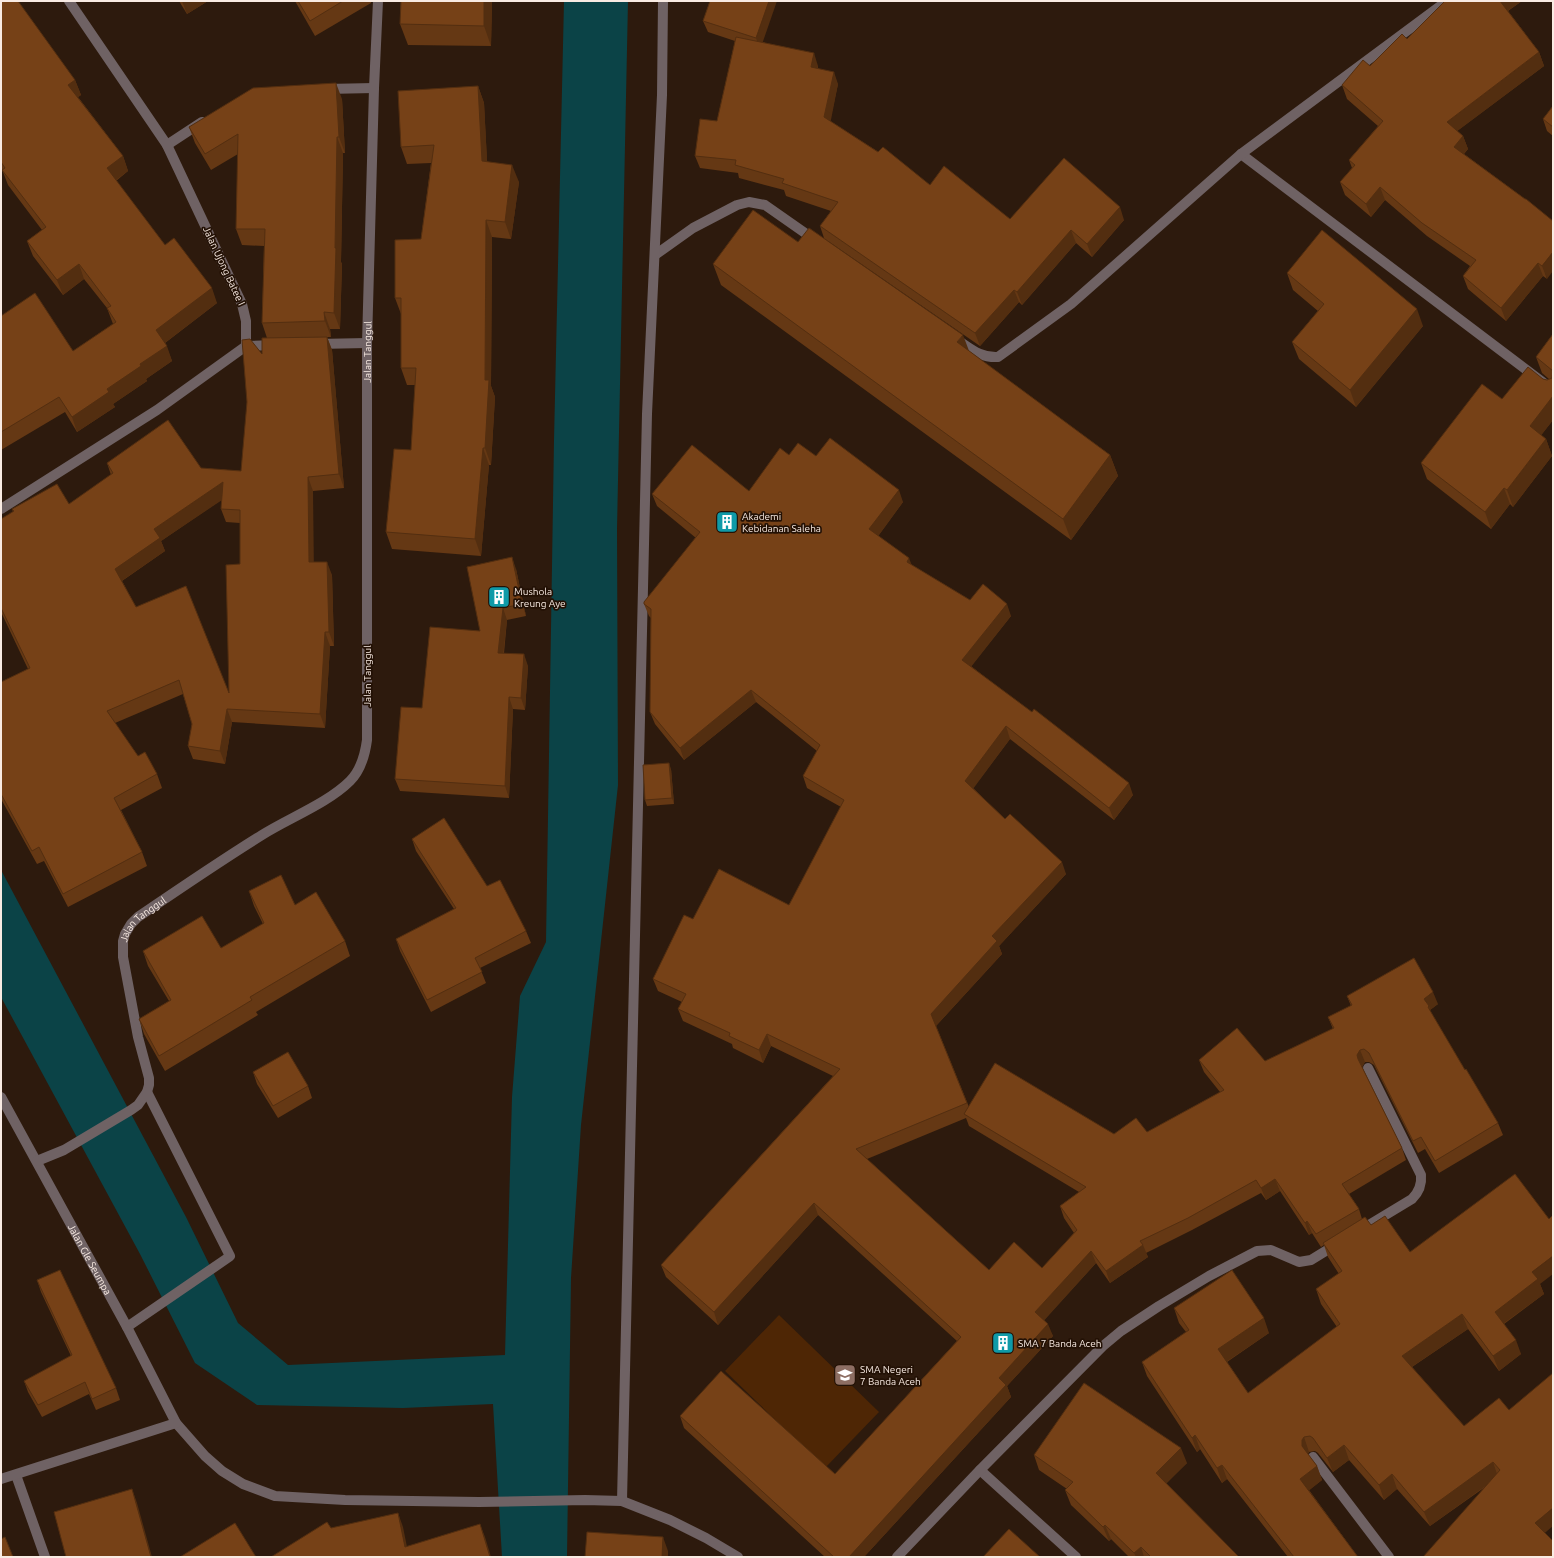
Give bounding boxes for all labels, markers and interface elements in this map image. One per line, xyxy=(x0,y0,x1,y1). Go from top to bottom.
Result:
street label: Jalan Ujong Batee I xyxy=(201,225,247,307)
street label: Jalan Tanggul xyxy=(362,321,373,383)
building icon: Akademi Kebidanan Saleha xyxy=(714,509,740,535)
place label: Akademi Kebidanan Saleha xyxy=(742,511,821,534)
building icon: Mushola Kreung Aye xyxy=(486,584,512,610)
place label: Mushola Kreung Aye xyxy=(514,586,566,609)
street label: Jalan Tanggul xyxy=(362,645,373,707)
street label: Jalan Tanggul xyxy=(118,894,168,943)
street label: Jalan Gle Seumpa xyxy=(66,1222,114,1297)
building icon: SMA 7 Banda Aceh xyxy=(990,1330,1016,1356)
place label: SMA 7 Banda Aceh xyxy=(1018,1338,1101,1349)
school or university icon: SMA Negeri 7 Banda Aceh xyxy=(832,1362,858,1388)
place label: SMA Negeri 7 Banda Aceh xyxy=(860,1364,921,1387)

